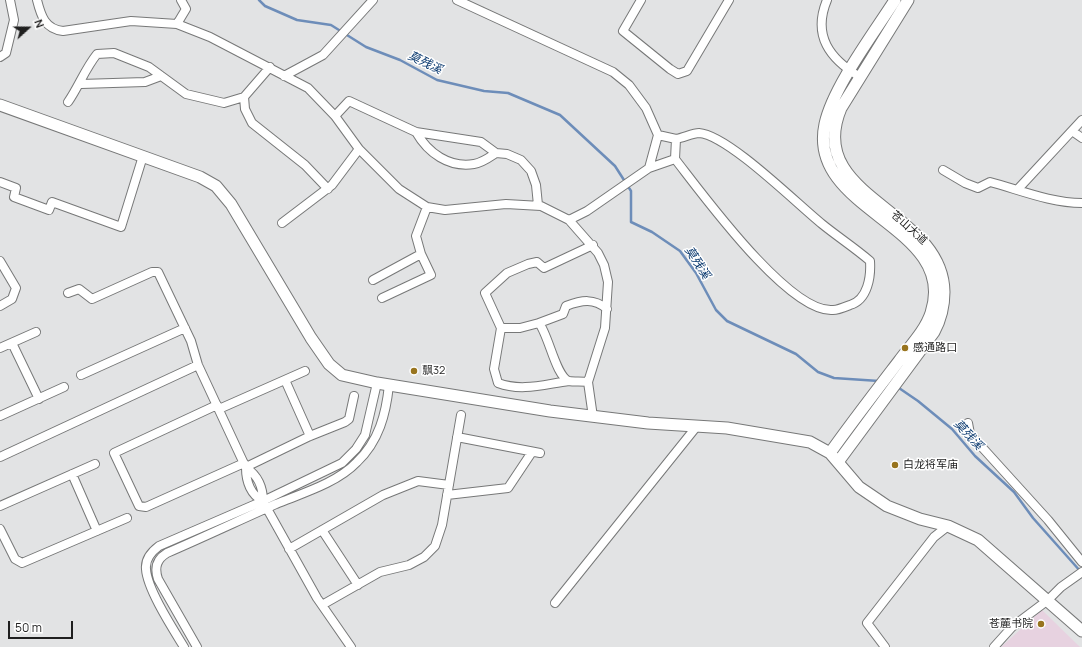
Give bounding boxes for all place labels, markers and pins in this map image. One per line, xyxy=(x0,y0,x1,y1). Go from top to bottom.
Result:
place label: 感通路口 xyxy=(913,341,957,355)
marker: 感通路口 xyxy=(900,343,910,353)
place label: 飘32 xyxy=(422,364,445,378)
marker: 飘32 xyxy=(409,366,419,376)
place label: 白龙将军庙 xyxy=(903,458,958,472)
marker: 白龙将军庙 xyxy=(890,460,900,470)
place label: 苍麓书院 xyxy=(989,617,1033,631)
marker: 苍麓书院 xyxy=(1036,619,1046,629)

